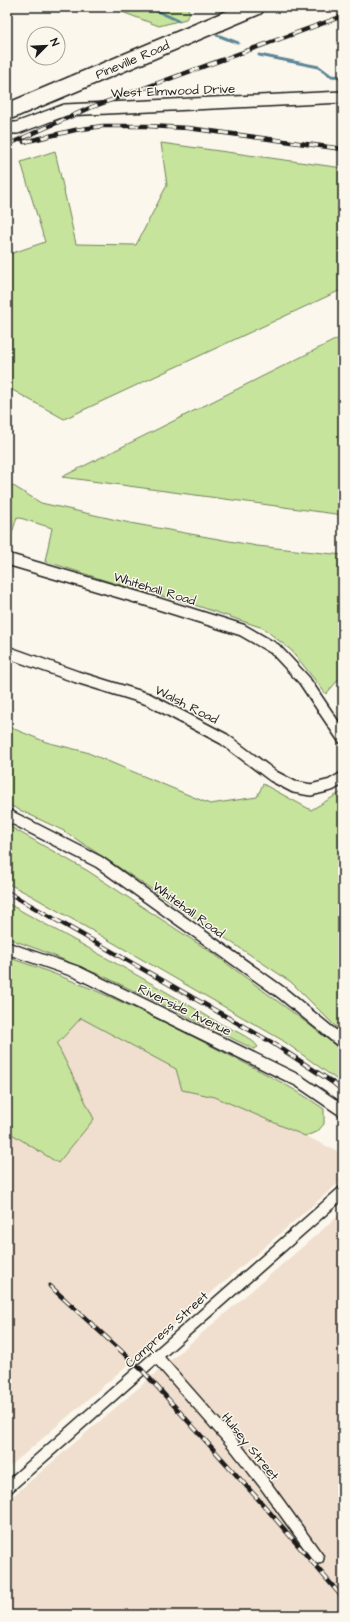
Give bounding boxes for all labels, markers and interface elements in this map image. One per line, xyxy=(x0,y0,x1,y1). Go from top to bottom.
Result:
north arrow xyxy=(26,26,66,66)
text: N xyxy=(46,36,63,48)
street label: Pineville Road xyxy=(93,36,172,84)
street label: West Elmwood Drive xyxy=(111,80,236,102)
street label: Whitehall Road xyxy=(111,568,198,610)
street label: Walsh Road xyxy=(152,681,222,729)
street label: Whitehall Road xyxy=(149,878,228,942)
street label: Riverside Avenue xyxy=(135,979,234,1040)
street label: Compress Street xyxy=(121,1287,213,1372)
street label: Hulsey Street xyxy=(216,1409,284,1486)

